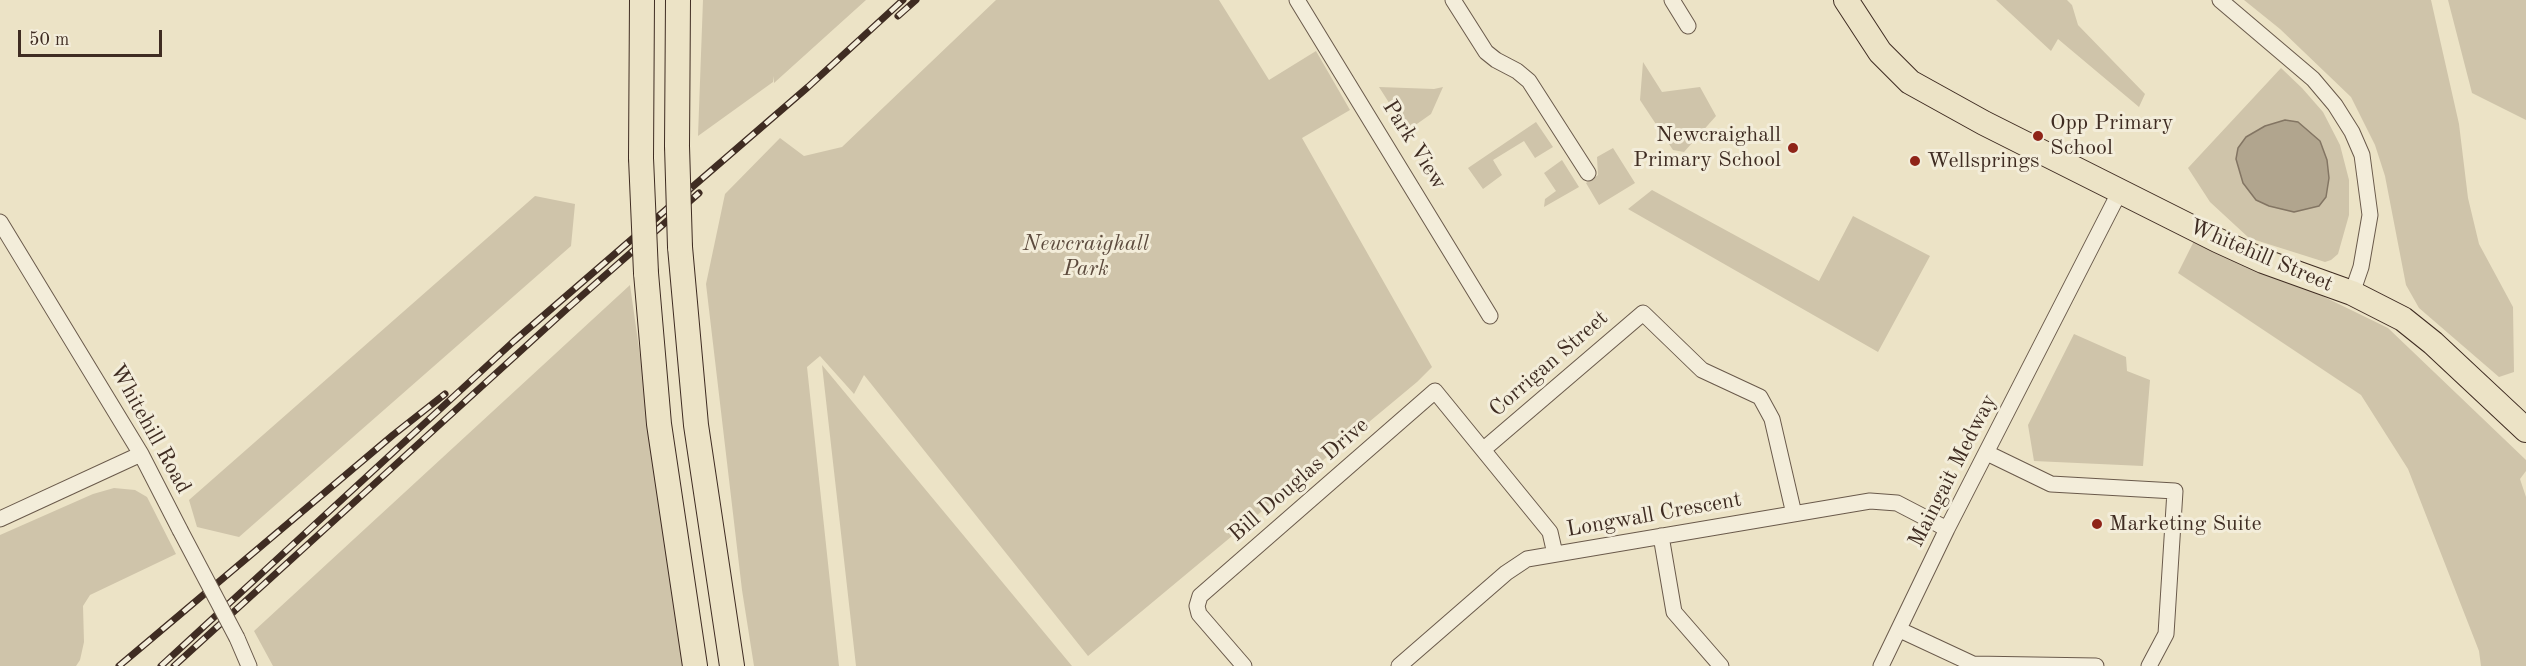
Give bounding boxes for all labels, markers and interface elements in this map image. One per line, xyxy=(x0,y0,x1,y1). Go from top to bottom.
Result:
scale bar xyxy=(21,18,165,56)
text: 50 m xyxy=(29,31,69,49)
street label: Park View xyxy=(1376,95,1452,195)
place label: Opp Primary School xyxy=(2050,110,2173,162)
place label: Newcraighall Primary School xyxy=(1633,122,1781,174)
marker: Opp Primary School xyxy=(2031,129,2045,143)
marker: Newcraighall Primary School xyxy=(1786,141,1800,155)
place label: Wellsprings xyxy=(1927,148,2040,174)
marker: Wellsprings xyxy=(1908,154,1922,168)
street label: Whitehill Street xyxy=(2185,214,2337,298)
park label: Newcraighall Park xyxy=(1023,231,1149,282)
street label: Corrigan Street xyxy=(1484,305,1614,423)
street label: Whitehill Road xyxy=(104,360,196,498)
street label: Maingait Medway xyxy=(1903,390,2003,552)
street label: Bill Douglas Drive xyxy=(1224,412,1374,548)
street label: Longwall Crescent xyxy=(1564,487,1744,543)
place label: Marketing Suite xyxy=(2109,511,2262,537)
marker: Marketing Suite xyxy=(2090,517,2104,531)

